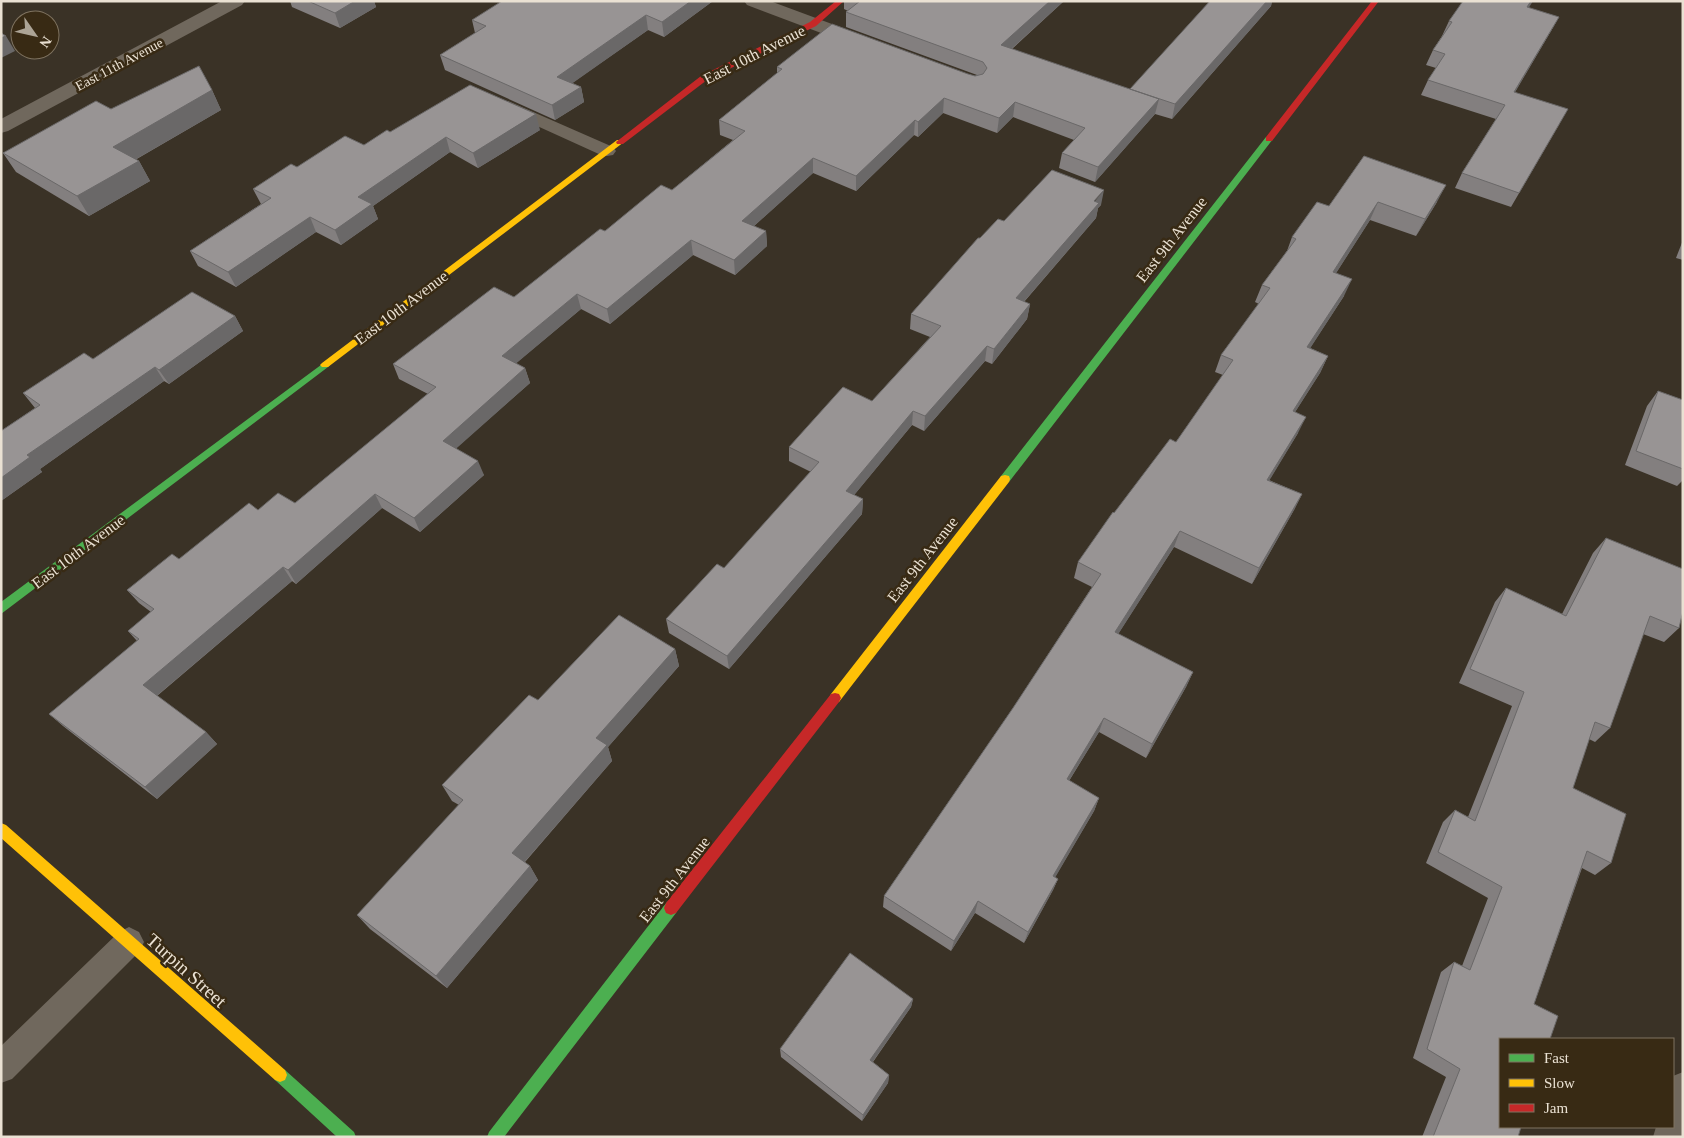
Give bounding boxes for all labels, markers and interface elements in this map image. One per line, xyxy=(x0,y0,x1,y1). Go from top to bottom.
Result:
north arrow xyxy=(10,10,60,60)
street label: East 10th Avenue xyxy=(701,22,808,87)
text: N xyxy=(36,34,54,50)
street label: East 11th Avenue xyxy=(73,35,166,94)
street label: East 9th Avenue xyxy=(1133,193,1210,285)
street label: East 10th Avenue xyxy=(352,267,451,348)
street label: East 10th Avenue xyxy=(29,511,128,592)
street label: East 9th Avenue xyxy=(884,513,961,605)
street label: East 9th Avenue xyxy=(636,833,713,925)
street label: Turpin Street xyxy=(142,929,231,1012)
legend xyxy=(1499,1038,1674,1128)
text: Fast xyxy=(1544,1050,1570,1066)
text: Slow xyxy=(1544,1075,1575,1091)
text: Jam xyxy=(1544,1100,1568,1116)

